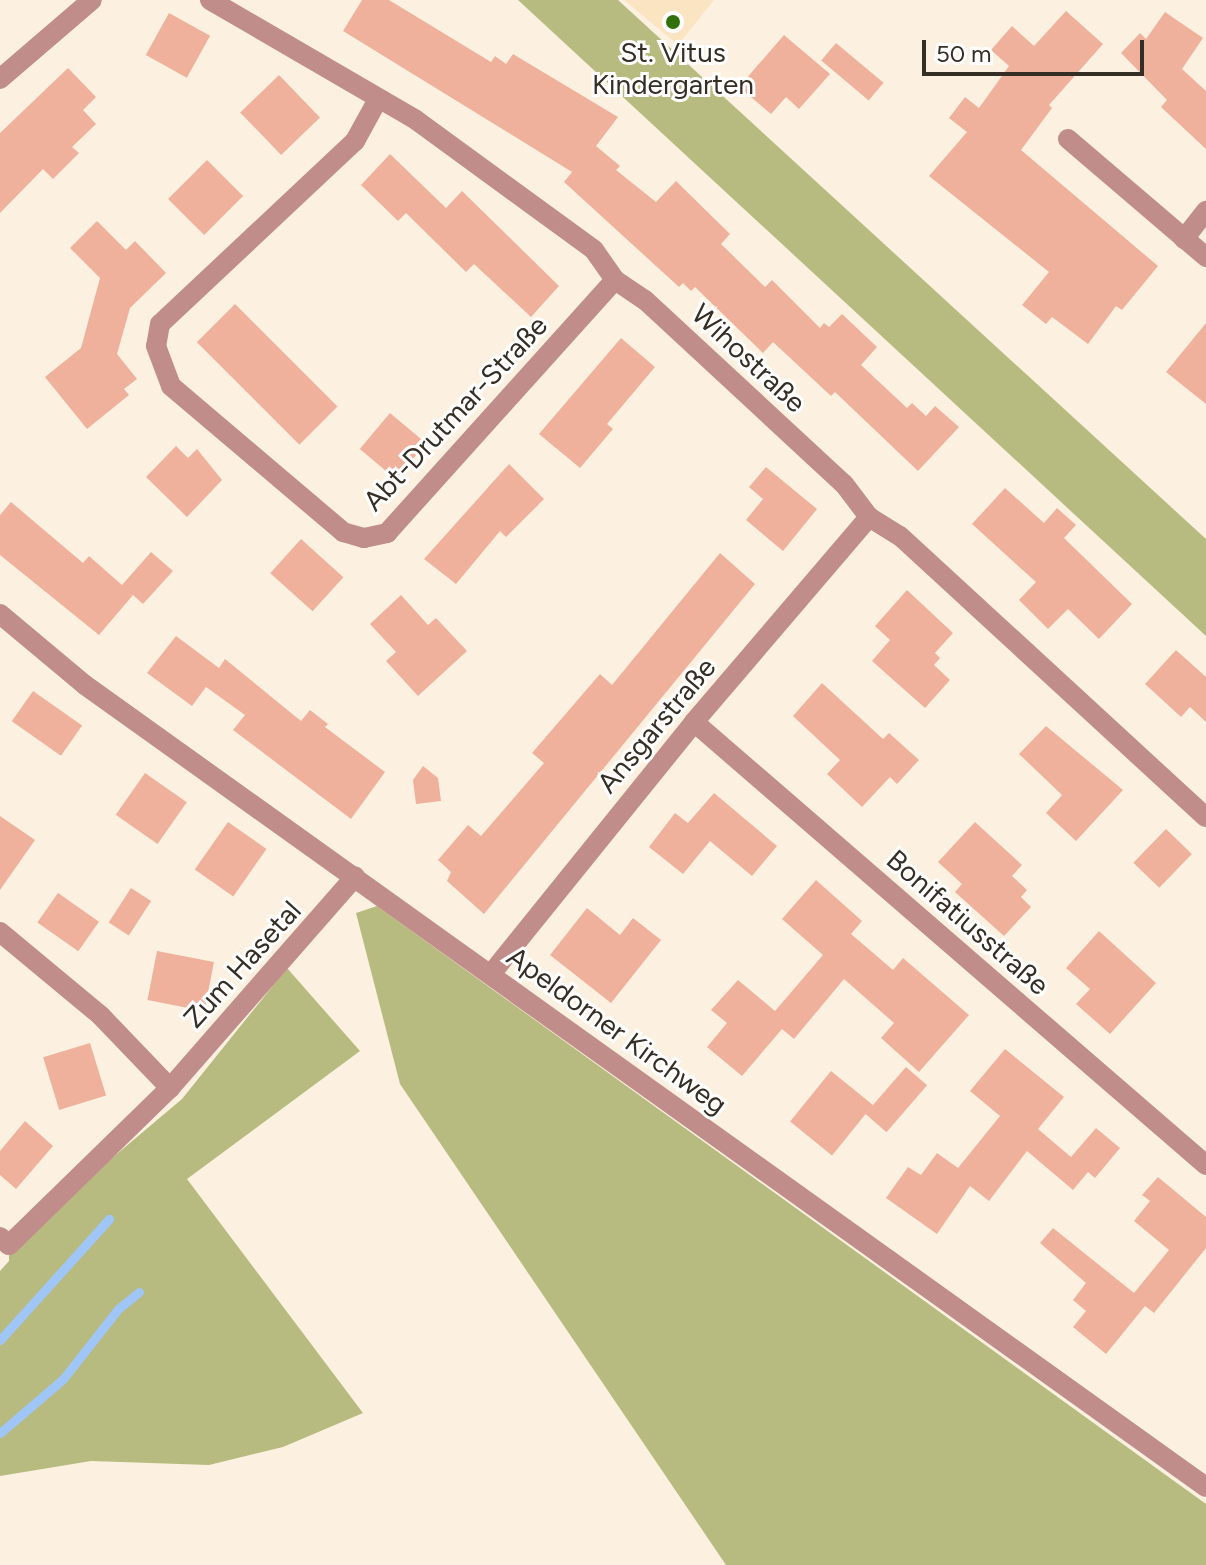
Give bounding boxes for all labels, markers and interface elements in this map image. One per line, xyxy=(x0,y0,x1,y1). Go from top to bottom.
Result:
marker: St. Vitus Kindergarten xyxy=(664,13,682,31)
scale bar xyxy=(926,24,1148,74)
place label: St. Vitus Kindergarten xyxy=(592,35,754,101)
text: 50 m xyxy=(936,39,992,68)
street label: Wihostraße xyxy=(685,297,813,419)
street label: Abt-Drutmar-Straße xyxy=(356,309,554,517)
street label: Ansgarstraße xyxy=(590,651,722,799)
street label: Bonifatiusstraße xyxy=(880,842,1056,1002)
street label: Zum Hasetal xyxy=(176,894,308,1034)
street label: Apeldorner Kirchweg xyxy=(501,939,733,1121)

